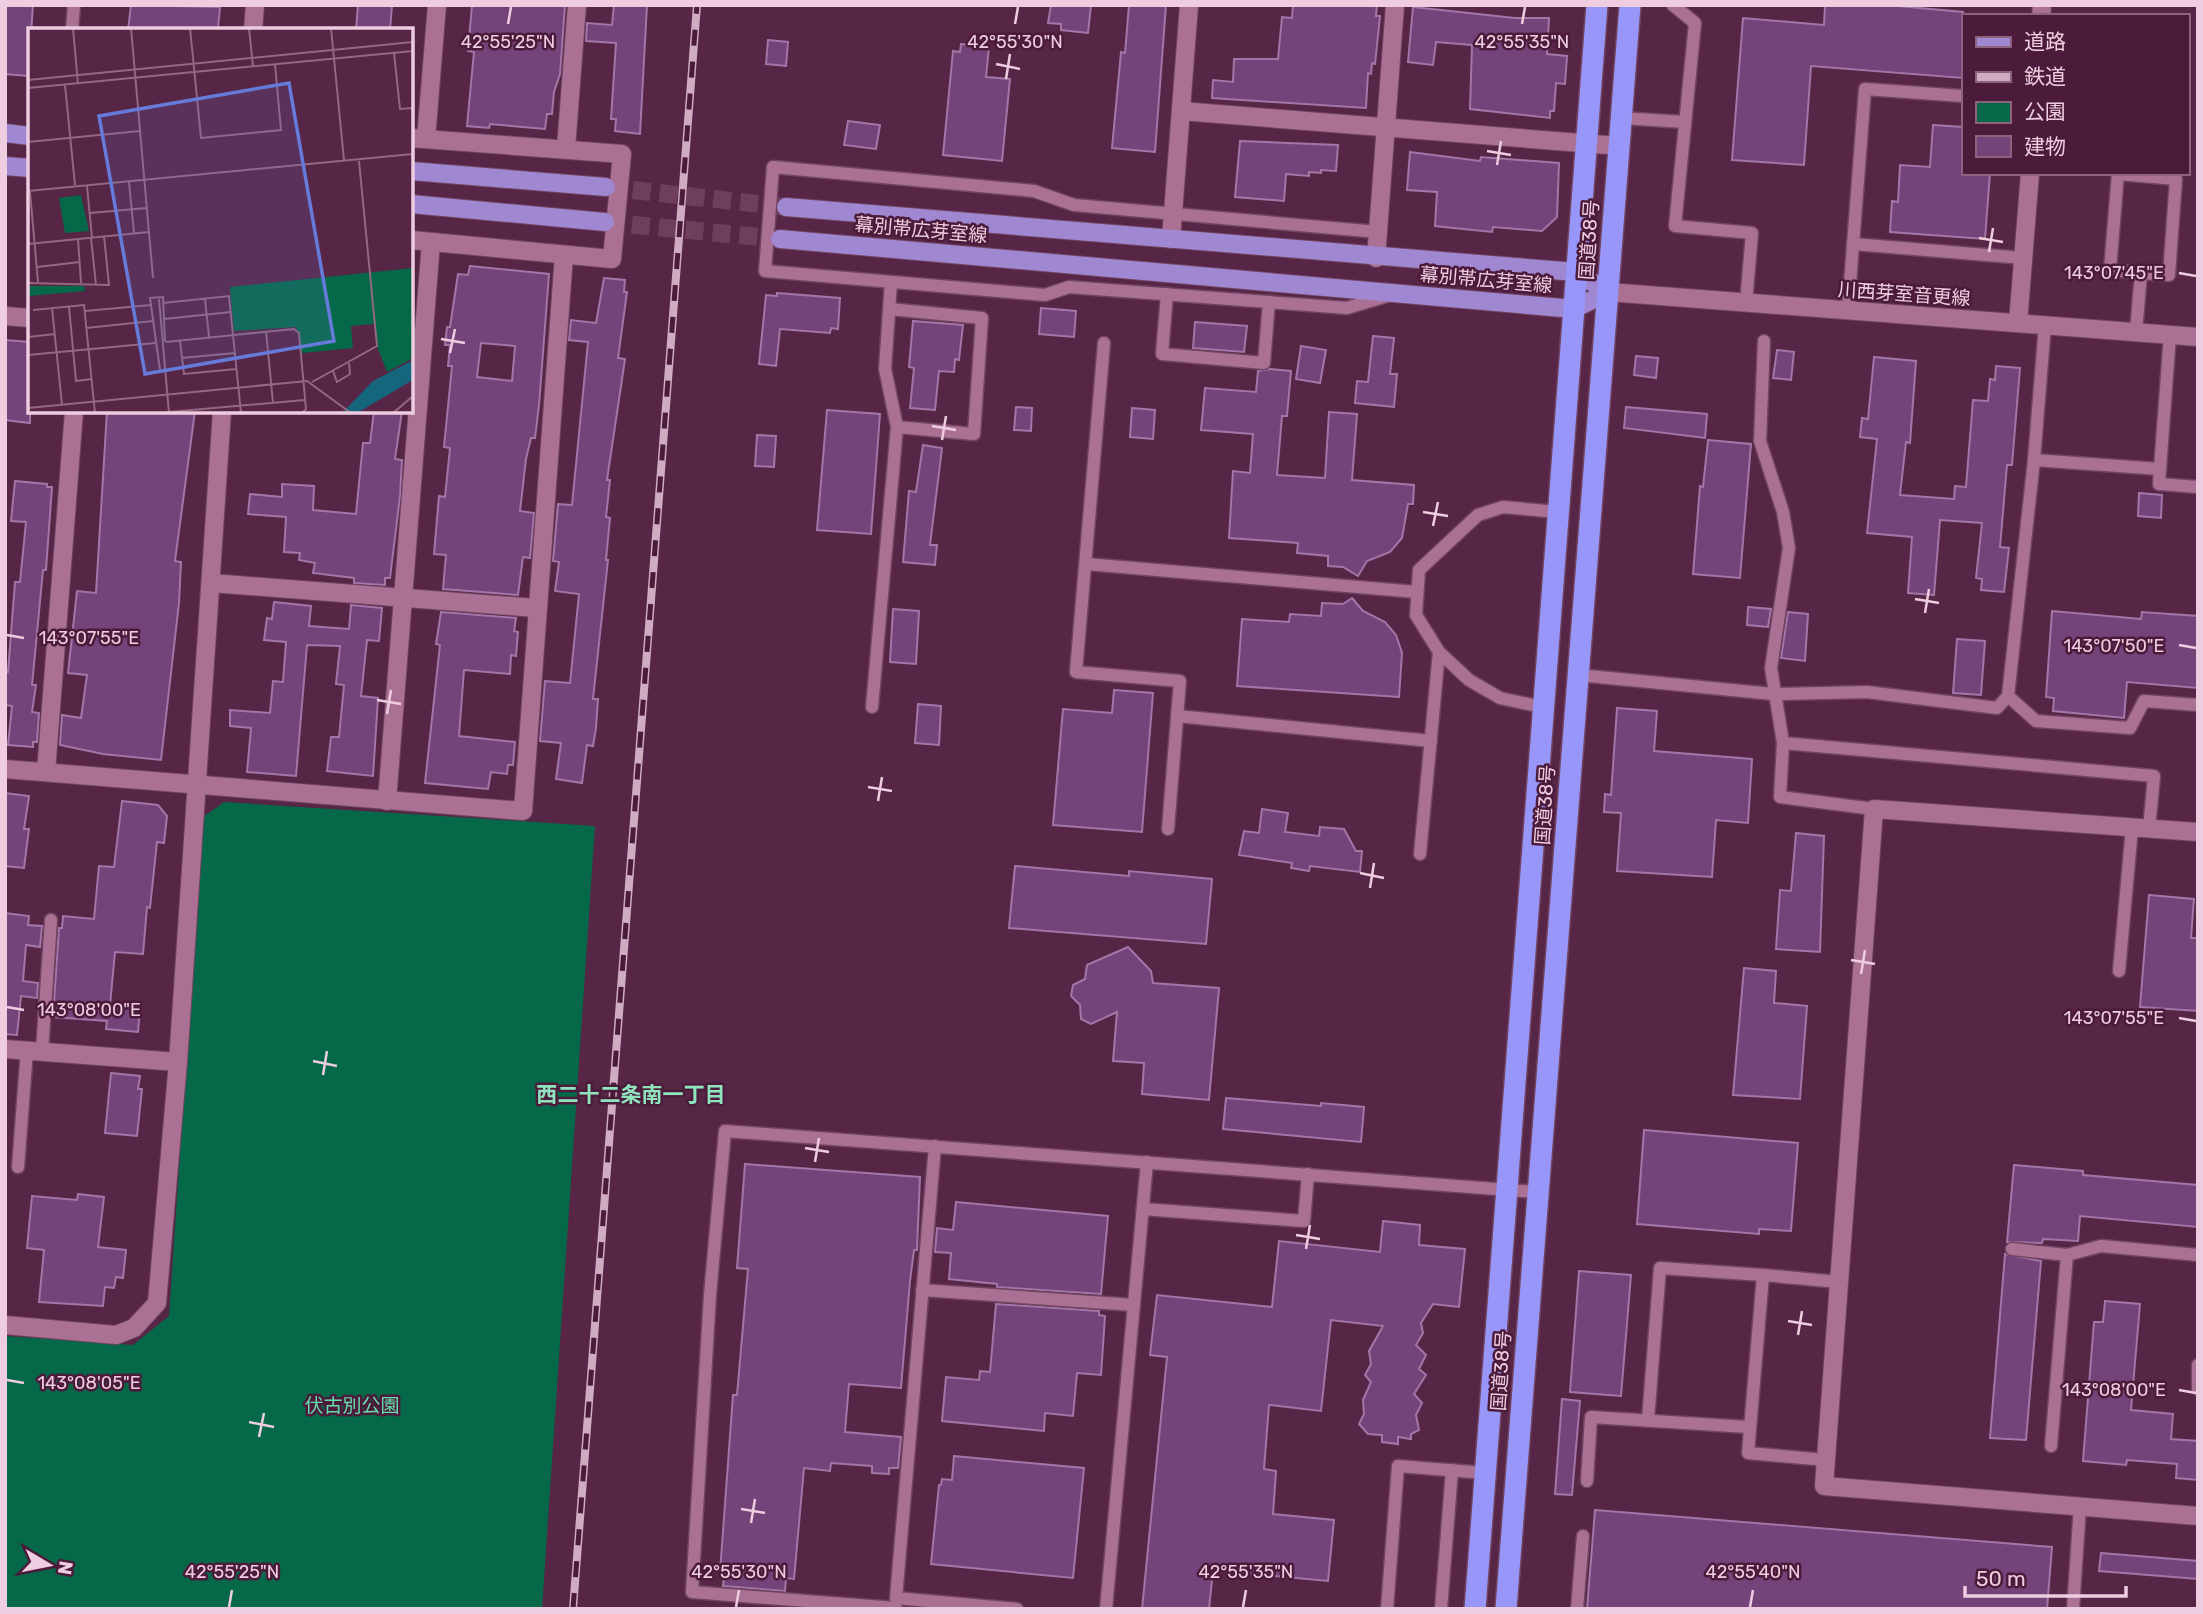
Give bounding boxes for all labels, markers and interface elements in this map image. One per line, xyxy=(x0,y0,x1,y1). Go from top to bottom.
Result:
legend xyxy=(1962,14,2189,175)
inset map xyxy=(28,28,413,413)
text: 道路 xyxy=(2024,29,2066,54)
text: 42°55'25"N xyxy=(461,31,555,53)
text: 42°55'30"N xyxy=(967,31,1063,53)
text: 42°55'35"N xyxy=(1475,31,1569,53)
text: 鉄道 xyxy=(2024,64,2066,89)
text: 公園 xyxy=(2024,99,2066,124)
text: 建物 xyxy=(2024,134,2066,159)
street label: 国道38号 xyxy=(1575,199,1603,281)
street label: 幕別帯広芽室線 xyxy=(854,213,988,247)
text: 143°07'45"E xyxy=(2064,262,2164,284)
street label: 幕別帯広芽室線 xyxy=(1419,263,1553,297)
street label: 川西芽室音更線 xyxy=(1837,278,1971,310)
text: 143°07'55"E xyxy=(39,627,139,649)
text: 143°07'50"E xyxy=(2063,635,2165,657)
street label: 国道38号 xyxy=(1531,764,1559,846)
text: 143°08'00"E xyxy=(37,999,141,1021)
text: 143°07'55"E xyxy=(2064,1007,2164,1029)
district label: 西二十二条南一丁目 xyxy=(537,1082,726,1107)
street label: 国道38号 xyxy=(1487,1330,1515,1412)
text: 143°08'05"E xyxy=(37,1372,141,1394)
text: 143°08'00"E xyxy=(2062,1379,2166,1401)
park label: 伏古別公園 xyxy=(304,1394,400,1417)
north arrow xyxy=(14,1530,84,1600)
scale bar xyxy=(1965,1554,2126,1598)
text: N xyxy=(53,1559,78,1577)
text: 42°55'25"N xyxy=(185,1561,279,1583)
text: 42°55'30"N xyxy=(691,1561,787,1583)
text: 42°55'35"N xyxy=(1199,1561,1293,1583)
text: 42°55'40"N xyxy=(1706,1561,1800,1583)
text: 50 m xyxy=(1976,1566,2026,1591)

